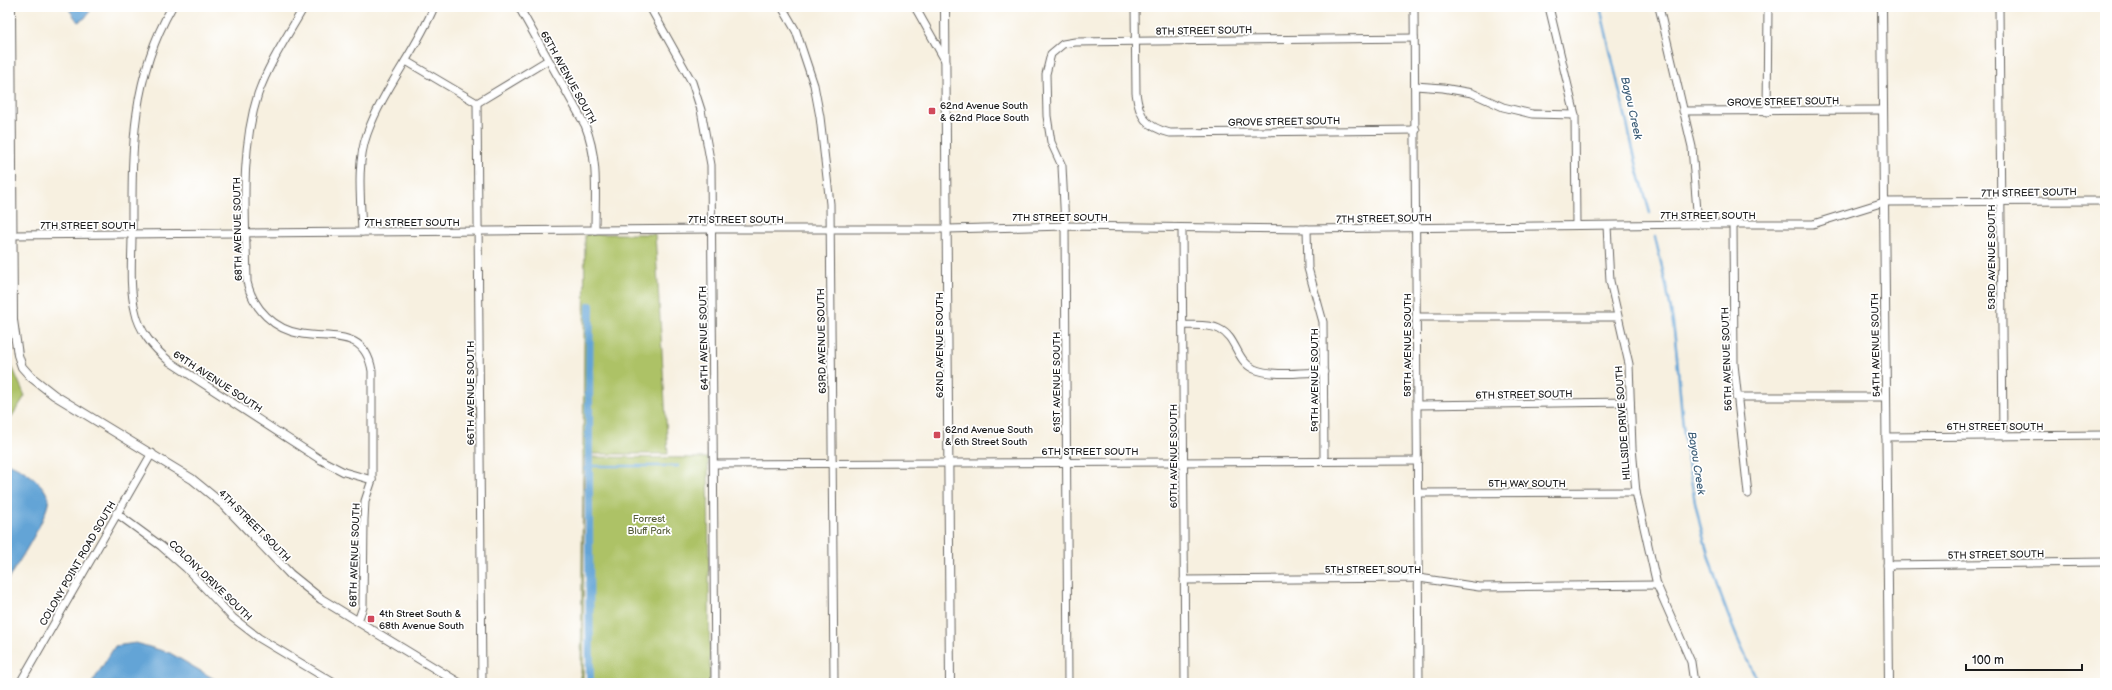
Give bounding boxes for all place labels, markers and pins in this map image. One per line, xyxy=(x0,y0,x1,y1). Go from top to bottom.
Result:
place label: 62nd Avenue South & 62nd Place South xyxy=(940,100,1030,124)
marker: 62nd Avenue South & 62nd Place South xyxy=(927,106,937,116)
place label: 62nd Avenue South & 6th Street South xyxy=(945,424,1033,448)
marker: 62nd Avenue South & 6th Street South xyxy=(932,430,942,440)
place label: 4th Street South & 68th Avenue South xyxy=(379,608,465,632)
marker: 4th Street South & 68th Avenue South xyxy=(366,614,376,624)

